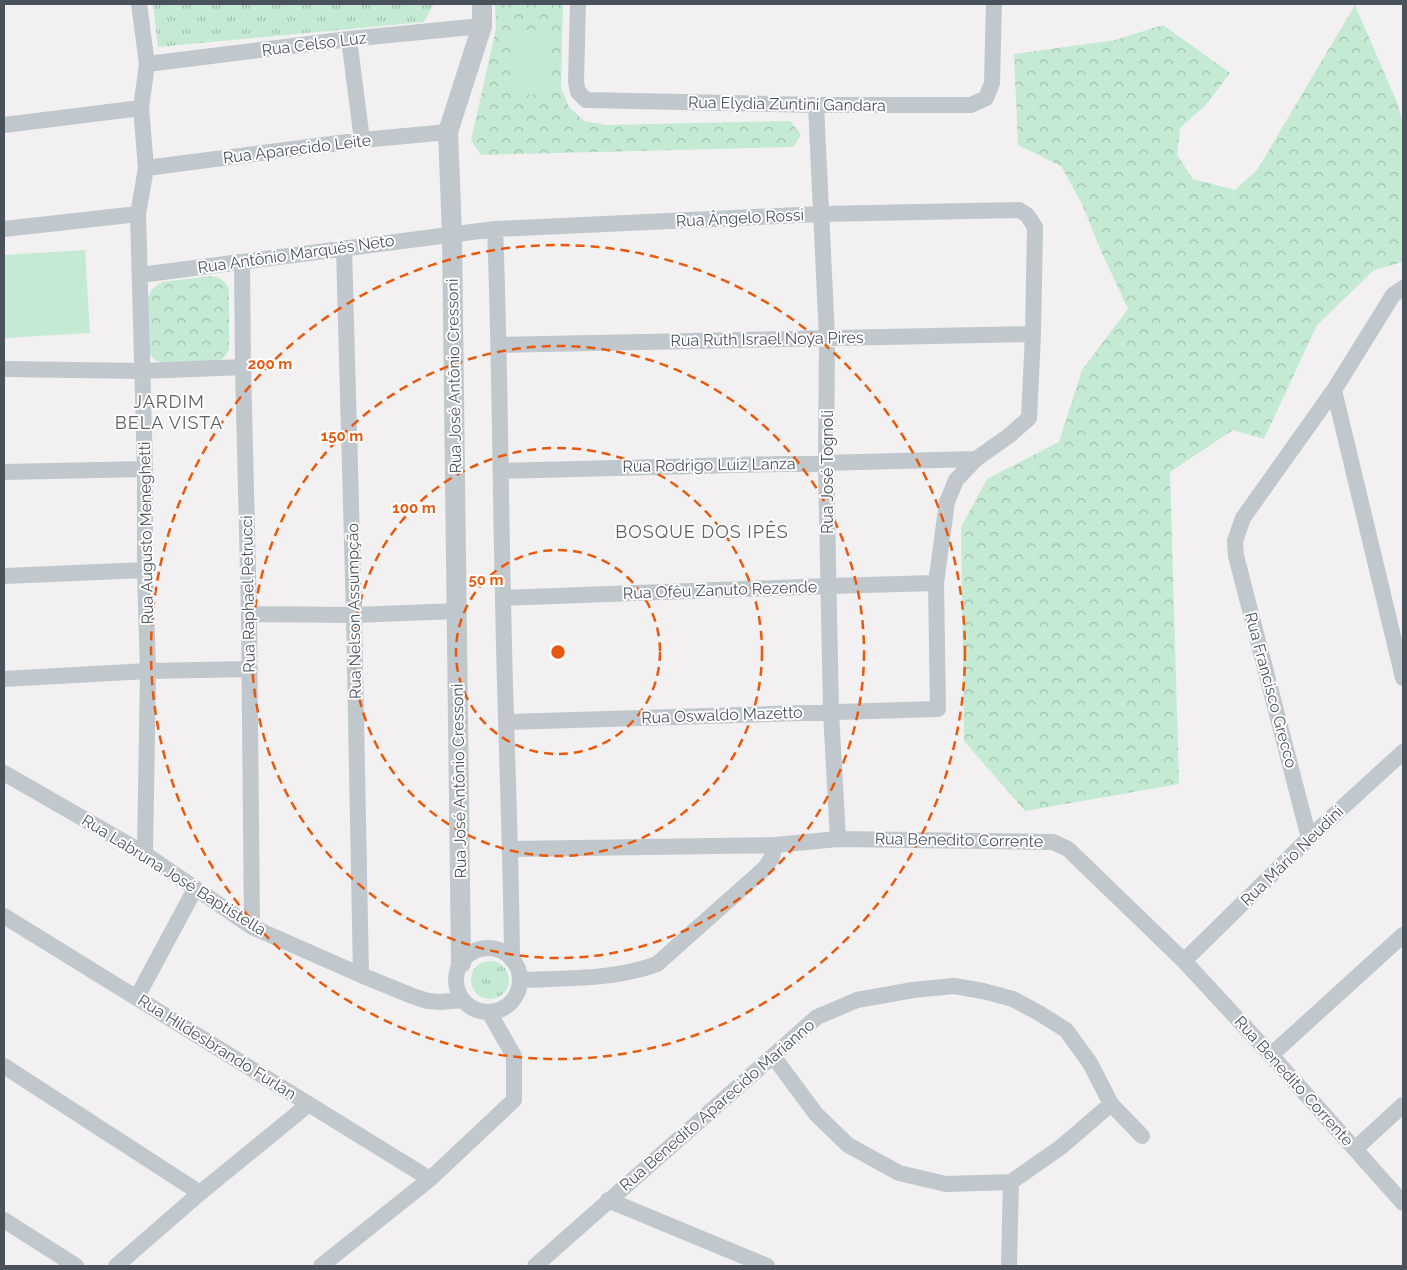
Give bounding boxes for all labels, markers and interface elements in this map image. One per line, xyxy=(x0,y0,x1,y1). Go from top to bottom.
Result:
street label: Rua Celso Luz xyxy=(261,28,368,60)
street label: Rua Elydia Zuntini Gandara xyxy=(688,93,886,115)
street label: Rua Aparecido Leite xyxy=(222,131,372,167)
street label: Rua Ângelo Rossi xyxy=(675,204,804,231)
street label: Rua Antônio Marquês Neto xyxy=(197,231,395,277)
street label: Rua José Antônio Cressoni xyxy=(443,278,465,474)
street label: Rua Ruth Israel Noya Pires xyxy=(670,328,864,350)
text: 200 m xyxy=(248,355,292,373)
district label: JARDIM BELA VISTA xyxy=(115,391,223,433)
street label: Rua José Tognoli xyxy=(818,410,837,534)
text: 150 m xyxy=(321,427,363,445)
street label: Rua Augusto Meneghetti xyxy=(135,441,157,625)
street label: Rua Rodrigo Luiz Lanza xyxy=(622,454,796,476)
text: 100 m xyxy=(392,499,436,517)
street label: Rua Raphael Petrucci xyxy=(237,515,259,673)
district label: BOSQUE DOS IPÊS xyxy=(615,520,789,542)
street label: Rua Nelson Assumpção xyxy=(343,523,365,699)
text: 50 m xyxy=(468,571,504,589)
street label: Rua Ofêu Zanuto Rezende xyxy=(623,577,817,603)
street label: Rua Francisco Grecco xyxy=(1241,610,1301,770)
centre of rings xyxy=(549,643,567,661)
street label: Rua José Antônio Cressoni xyxy=(448,683,470,879)
street label: Rua Oswaldo Mazetto xyxy=(641,703,803,727)
street label: Rua Mário Neudini xyxy=(1237,802,1347,910)
street label: Rua Labruna José Baptistella xyxy=(78,810,270,940)
street label: Rua Benedito Corrente xyxy=(875,829,1043,851)
street label: Rua Hildesbrando Furlan xyxy=(134,991,300,1103)
street label: Rua Benedito Corrente xyxy=(1231,1012,1357,1150)
street label: Rua Benedito Aparecido Marianno xyxy=(616,1015,818,1195)

